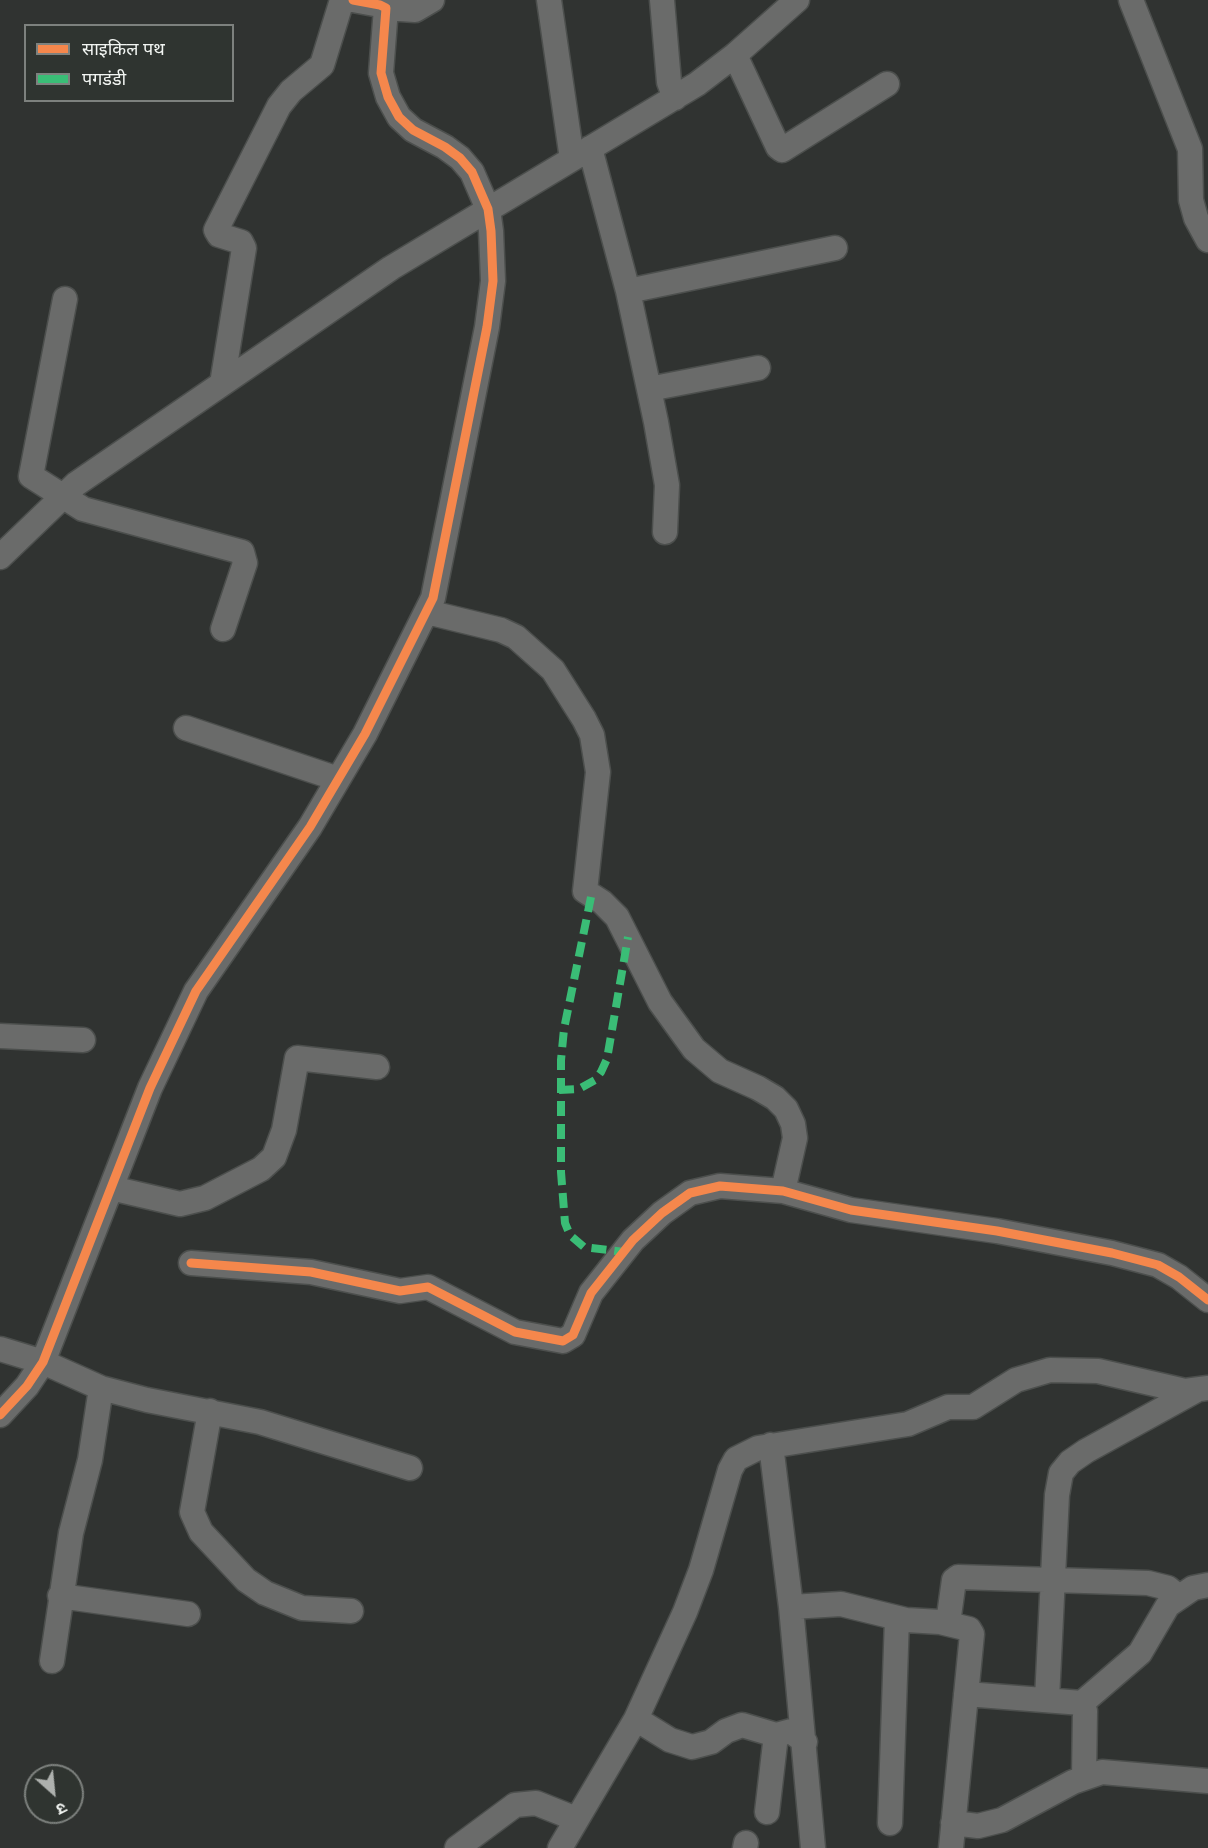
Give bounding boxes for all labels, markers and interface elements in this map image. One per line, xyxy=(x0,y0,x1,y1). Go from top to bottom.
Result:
legend xyxy=(24,24,234,102)
text: साइकिल पथ xyxy=(82,37,165,61)
text: पगडंडी xyxy=(82,67,126,91)
north arrow xyxy=(24,1764,84,1824)
text: उ xyxy=(52,1796,70,1820)

